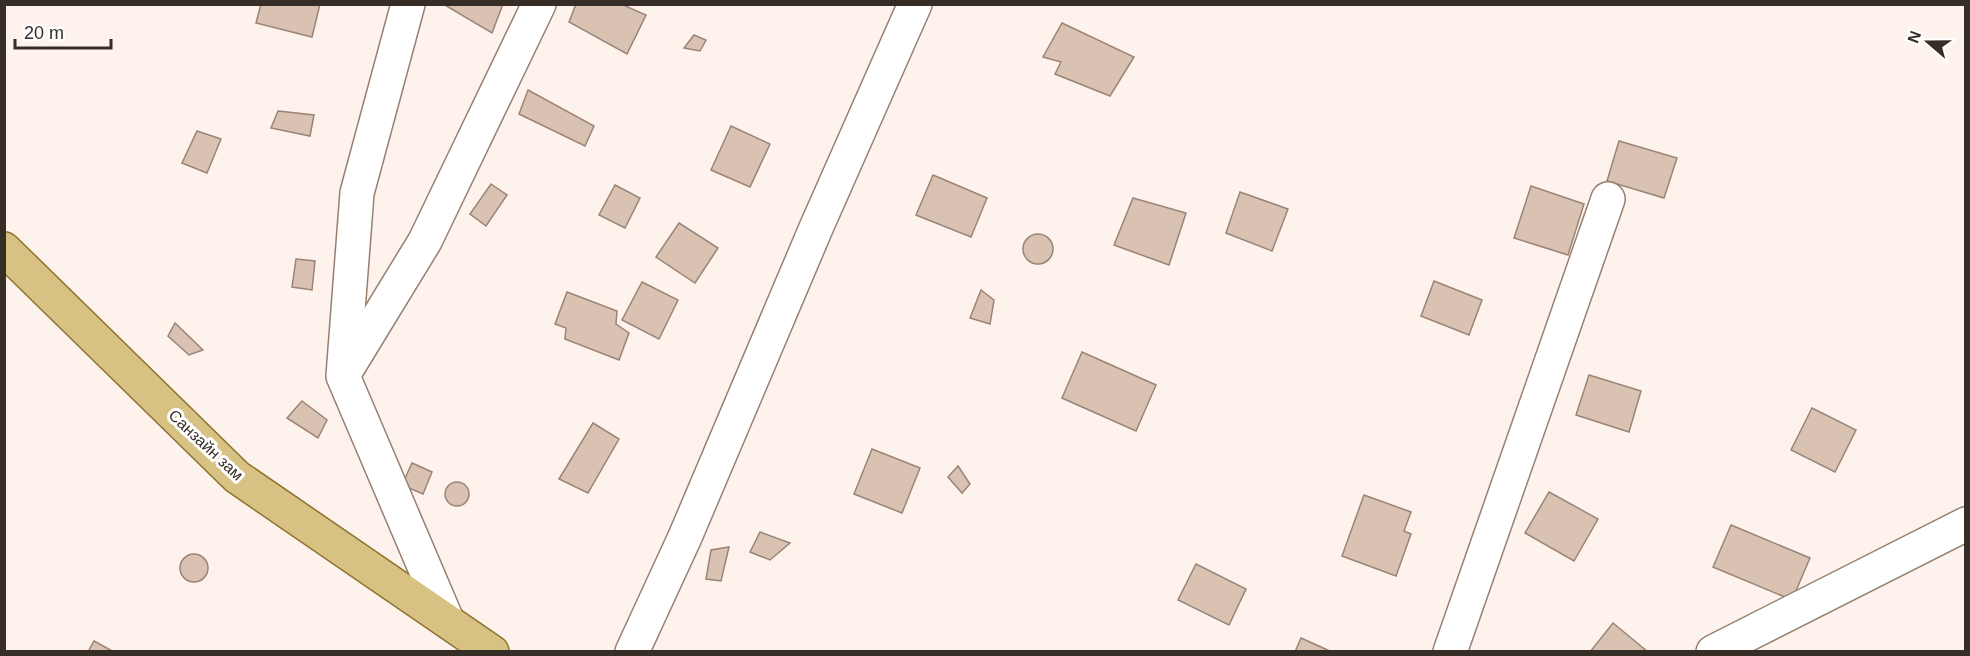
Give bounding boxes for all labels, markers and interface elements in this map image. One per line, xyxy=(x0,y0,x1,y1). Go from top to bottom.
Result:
scale bar xyxy=(15,12,111,50)
north arrow xyxy=(1898,12,1958,72)
text: 20 m xyxy=(24,23,64,43)
text: N xyxy=(1904,29,1924,45)
street label: Санзайн зам xyxy=(165,406,247,484)

